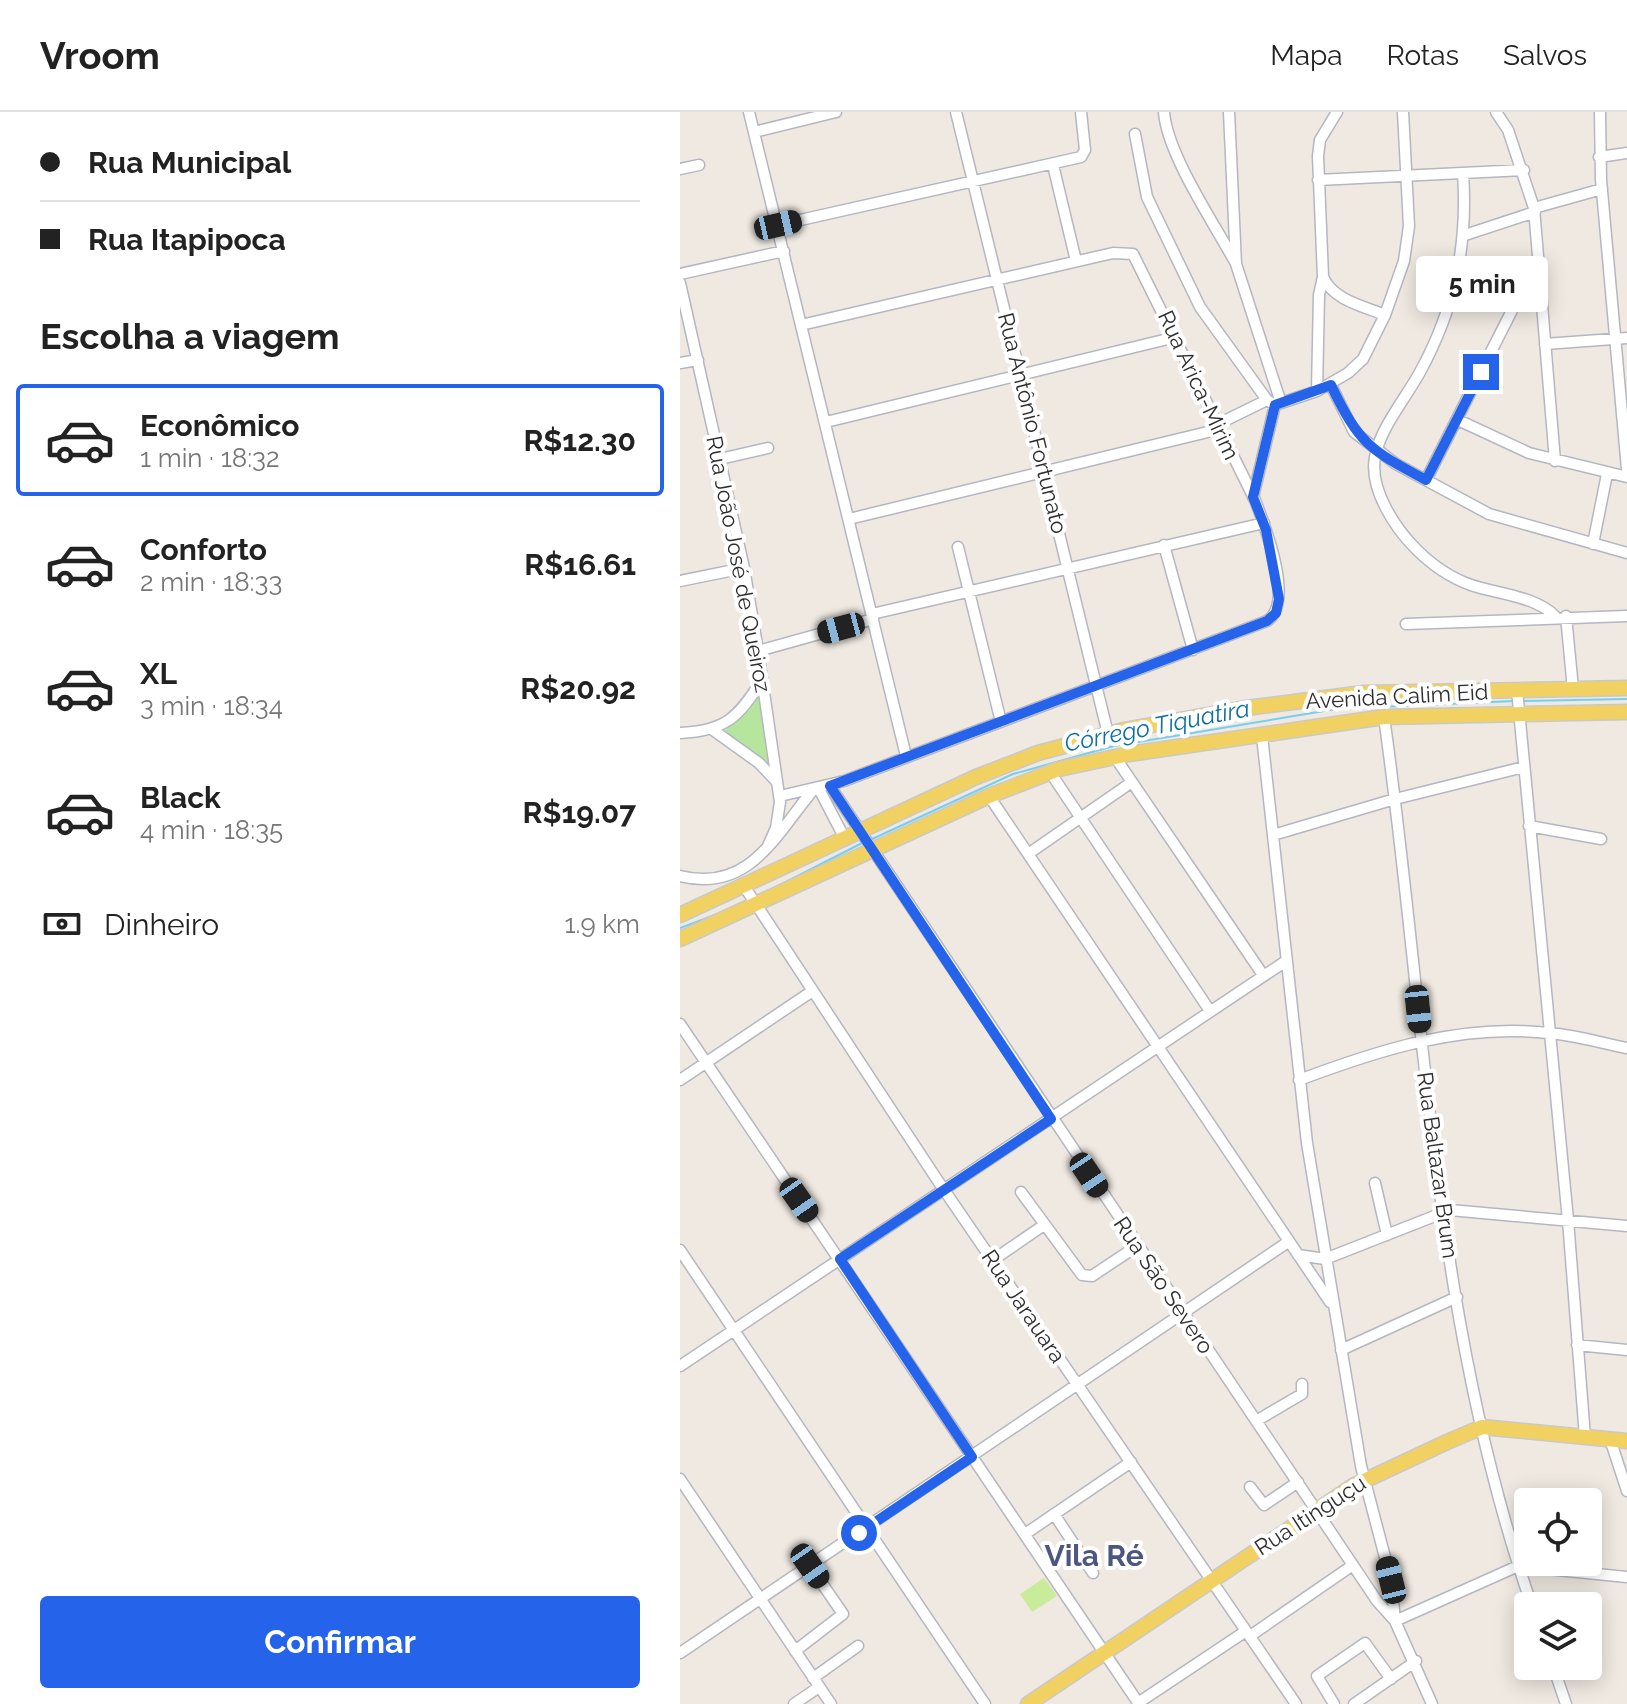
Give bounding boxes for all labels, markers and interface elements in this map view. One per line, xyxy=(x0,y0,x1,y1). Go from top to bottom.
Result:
text: Vroom xyxy=(40,33,160,78)
text: Mapa xyxy=(1270,39,1343,72)
text: Rotas xyxy=(1387,39,1459,72)
text: Salvos xyxy=(1503,39,1587,72)
text: Rua Municipal xyxy=(88,145,291,180)
car xyxy=(752,208,804,242)
text: Rua Itapipoca xyxy=(88,222,286,257)
callout: 5 min xyxy=(1415,256,1547,312)
text: 5 min xyxy=(1448,269,1516,299)
street label: Rua Arica-Mirim xyxy=(1153,306,1245,464)
street label: Rua Antônio Fortunato xyxy=(993,310,1073,536)
text: Escolha a viagem xyxy=(40,315,340,357)
route end xyxy=(1463,354,1499,390)
icon: car xyxy=(44,404,116,476)
text: Econômico xyxy=(140,408,300,443)
text: R$12.30 xyxy=(523,423,636,458)
street label: Rua João José de Queiroz xyxy=(701,433,777,695)
text: 1 min · 18:32 xyxy=(140,443,280,473)
icon: car xyxy=(44,528,116,600)
text: Conforto xyxy=(140,532,267,567)
text: R$16.61 xyxy=(524,547,636,582)
text: 2 min · 18:33 xyxy=(140,567,282,597)
car xyxy=(815,610,867,646)
icon: car xyxy=(44,652,116,724)
text: XL xyxy=(140,656,177,691)
text: R$20.92 xyxy=(520,671,636,706)
street label: Avenida Calim Eid xyxy=(1305,678,1489,714)
text: 3 min · 18:34 xyxy=(140,691,283,721)
water label: Córrego Tiquatira xyxy=(1062,693,1252,758)
icon: car xyxy=(44,776,116,848)
text: Black xyxy=(140,780,221,815)
text: R$19.07 xyxy=(523,795,636,830)
text: 4 min · 18:35 xyxy=(140,815,283,845)
icon: cash xyxy=(40,902,84,946)
text: Dinheiro xyxy=(104,907,219,942)
text: 1.9 km xyxy=(564,909,640,939)
car xyxy=(1404,984,1432,1034)
street label: Rua Baltazar Brum xyxy=(1412,1070,1464,1260)
car xyxy=(1066,1148,1112,1202)
car xyxy=(775,1173,823,1227)
street label: Rua São Severo xyxy=(1109,1212,1219,1358)
street label: Rua Jarauara xyxy=(977,1244,1071,1368)
street label: Rua Itinguçu xyxy=(1250,1470,1370,1560)
map controls xyxy=(1514,1488,1602,1680)
button: locate xyxy=(1514,1488,1602,1576)
route start xyxy=(841,1515,877,1551)
district label: Vila Ré xyxy=(1044,1538,1144,1573)
car xyxy=(786,1539,834,1593)
car xyxy=(1374,1554,1408,1606)
button: layers xyxy=(1514,1592,1602,1680)
button: Confirmar xyxy=(40,1596,640,1688)

